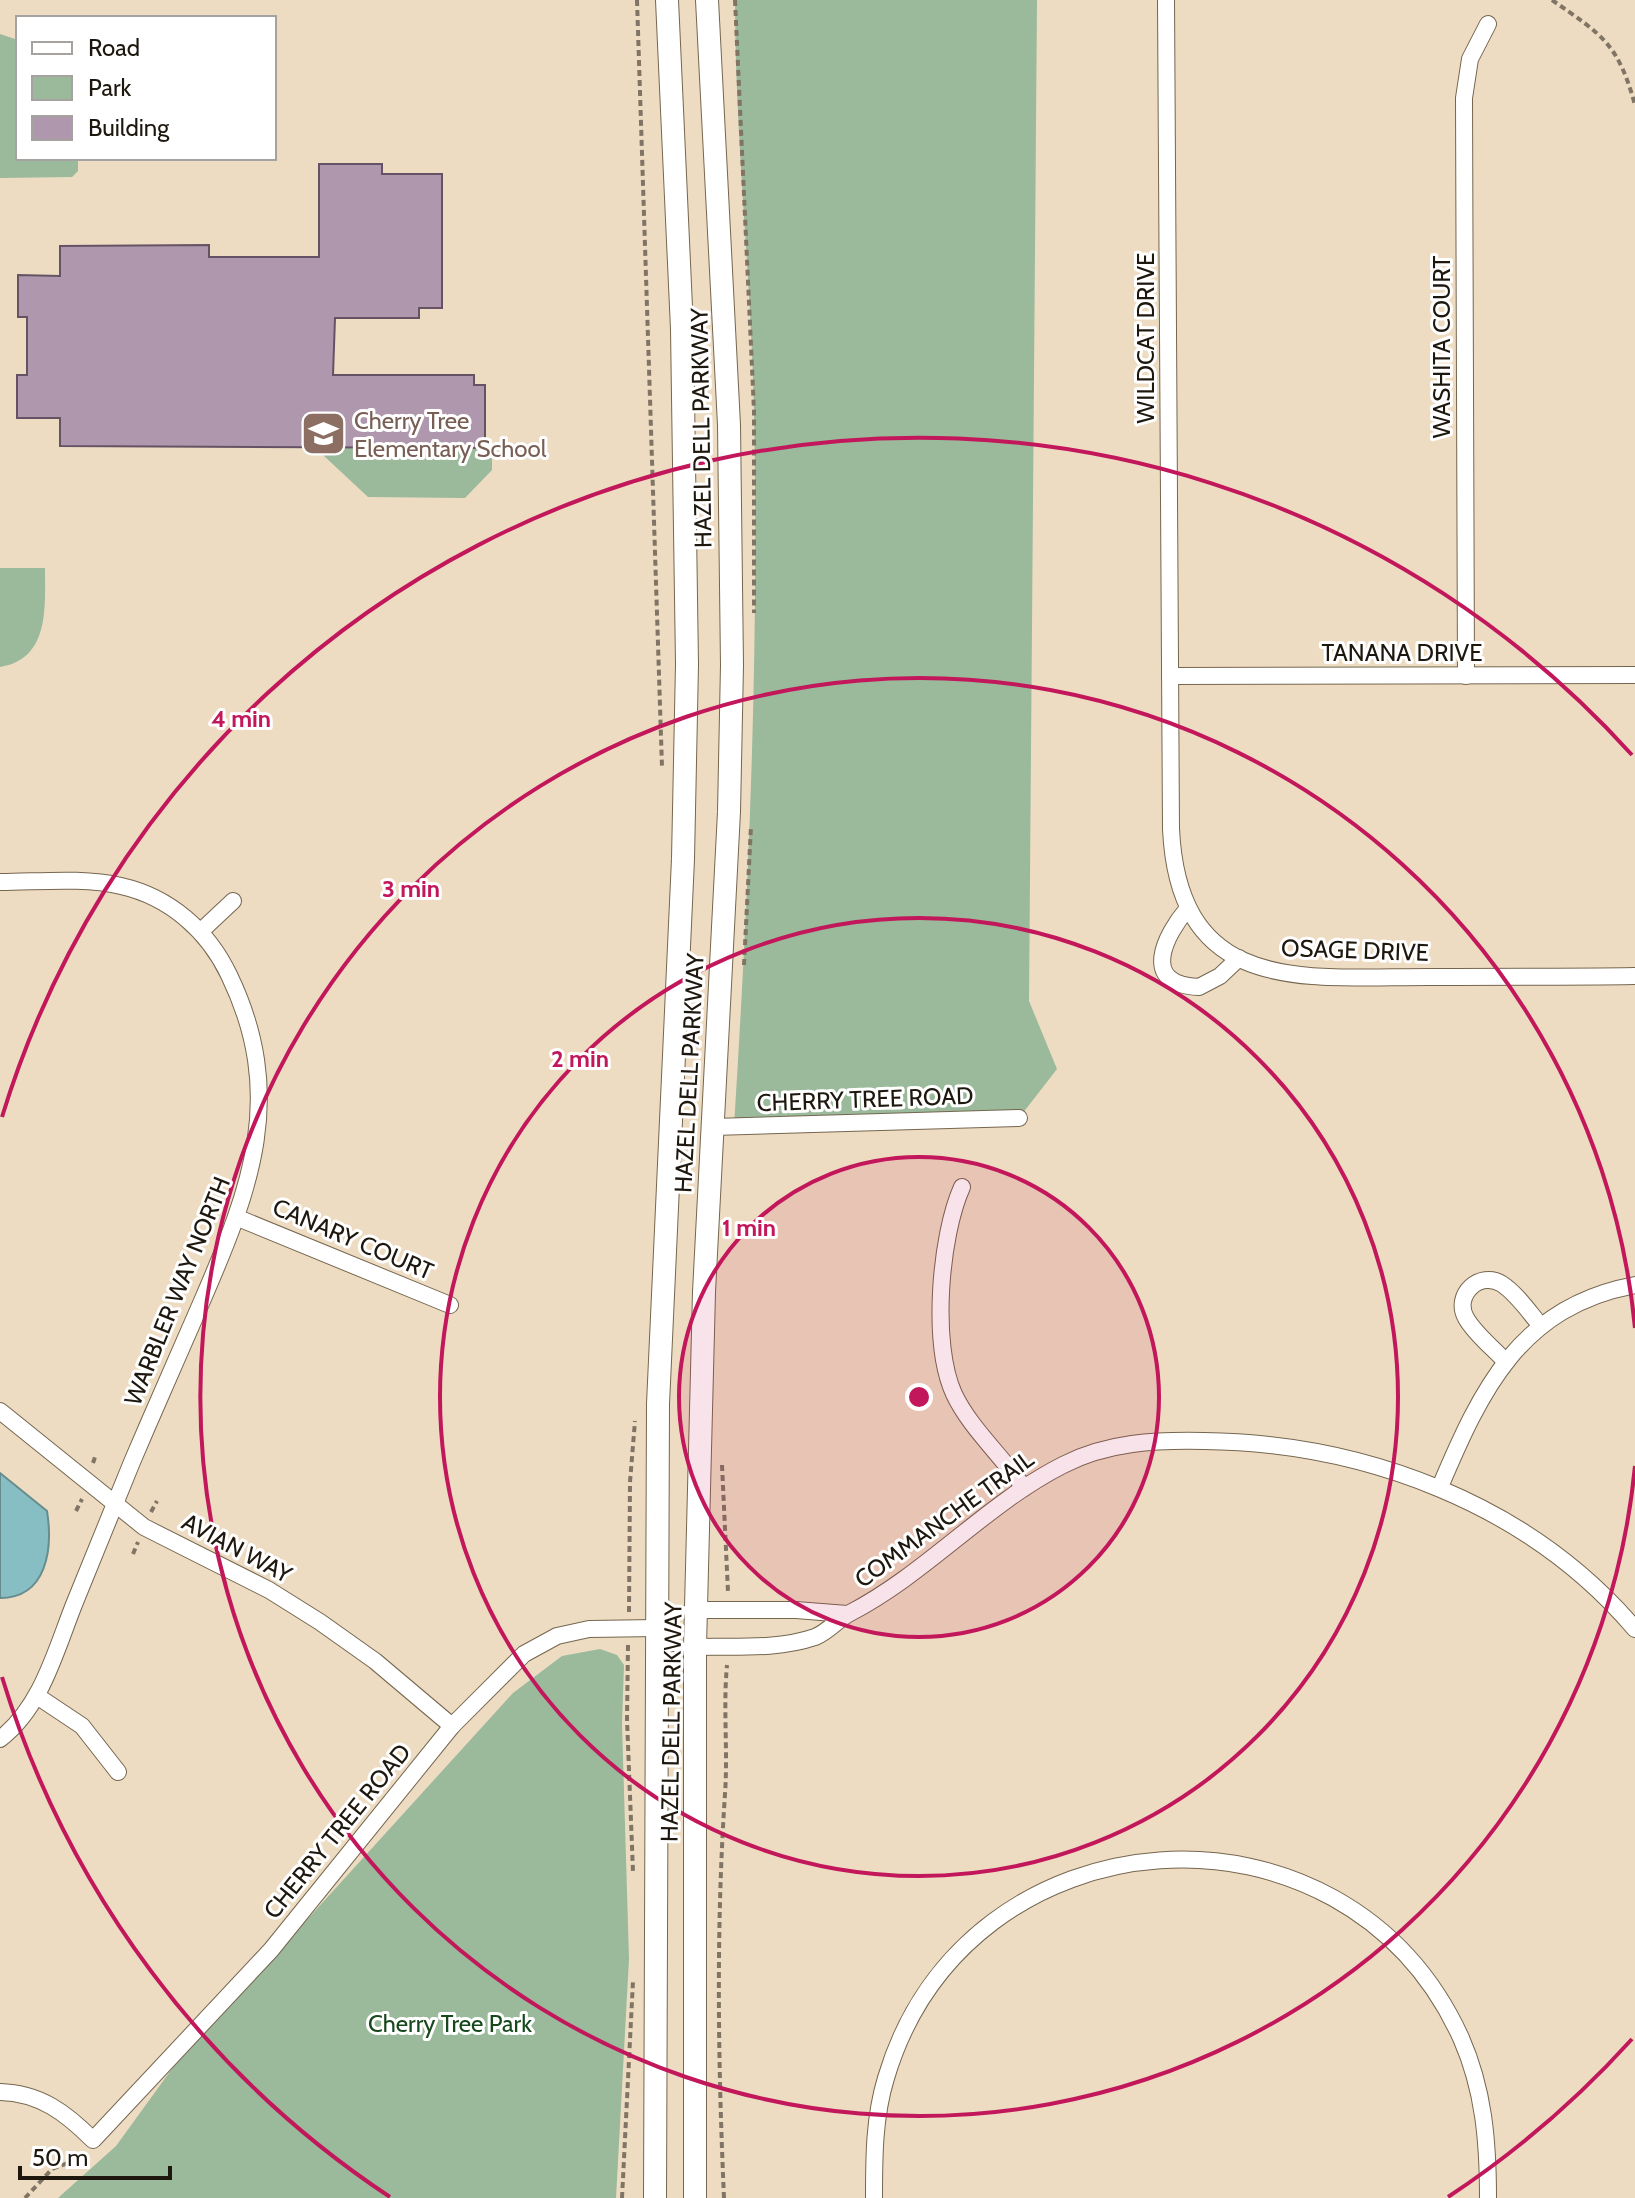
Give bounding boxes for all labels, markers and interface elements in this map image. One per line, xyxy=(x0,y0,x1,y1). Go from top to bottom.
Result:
legend xyxy=(16,16,276,160)
text: Road xyxy=(88,33,140,62)
text: Park xyxy=(88,73,131,102)
text: Building xyxy=(88,113,170,142)
street label: WILDCAT DRIVE xyxy=(1131,253,1160,423)
street label: WASHITA COURT xyxy=(1427,255,1456,438)
street label: HAZEL DELL PARKWAY xyxy=(684,307,718,548)
place label: Cherry Tree Elementary School xyxy=(354,406,547,463)
school or university icon: Cherry Tree Elementary School xyxy=(299,410,347,458)
street label: TANANA DRIVE xyxy=(1321,638,1483,667)
text: 4 min xyxy=(211,704,271,733)
text: 3 min xyxy=(382,874,440,903)
street label: OSAGE DRIVE xyxy=(1281,933,1429,967)
street label: HAZEL DELL PARKWAY xyxy=(668,952,710,1194)
text: 2 min xyxy=(551,1044,609,1073)
street label: CHERRY TREE ROAD xyxy=(756,1081,974,1117)
street label: WARBLER WAY NORTH xyxy=(118,1172,236,1410)
street label: CANARY COURT xyxy=(268,1192,438,1286)
text: 1 min xyxy=(722,1213,776,1242)
centre of rings xyxy=(905,1383,933,1411)
street label: COMMANCHE TRAIL xyxy=(849,1444,1039,1594)
street label: AVIAN WAY xyxy=(177,1507,297,1589)
street label: HAZEL DELL PARKWAY xyxy=(654,1601,688,1842)
street label: CHERRY TREE ROAD xyxy=(257,1738,417,1924)
park label: Cherry Tree Park xyxy=(368,2009,532,2038)
scale bar xyxy=(20,2130,170,2180)
text: 50 m xyxy=(32,2143,88,2172)

